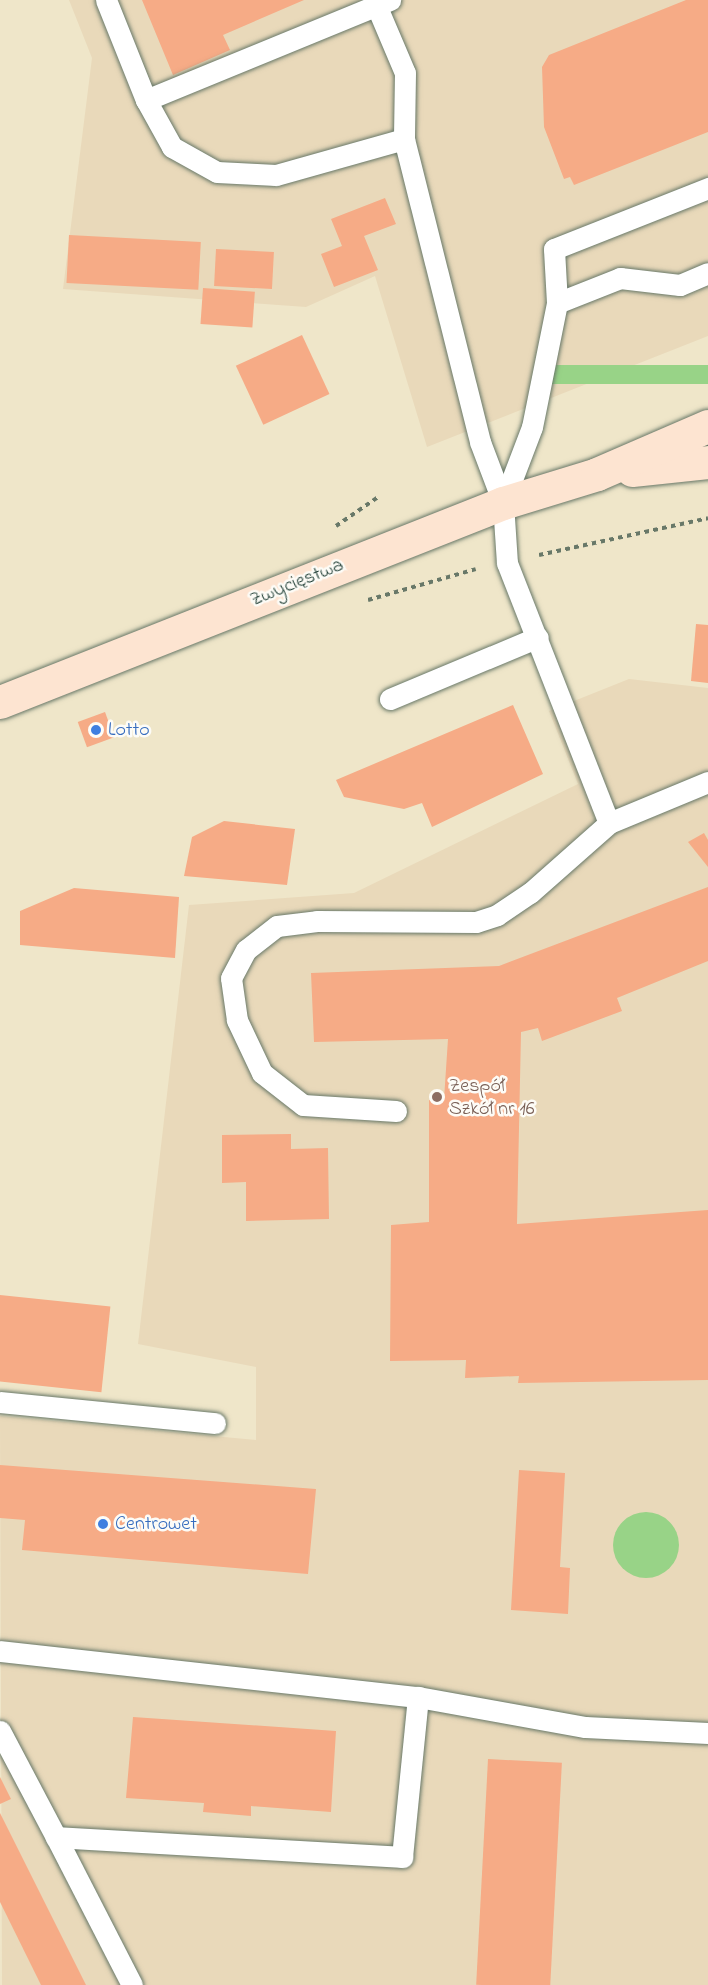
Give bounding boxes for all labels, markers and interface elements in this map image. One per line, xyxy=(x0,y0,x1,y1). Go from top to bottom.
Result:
street label: Zwycięstwa xyxy=(247,553,347,613)
place label: Lotto xyxy=(108,718,150,742)
marker: Lotto xyxy=(89,723,103,737)
place label: Zespół Szkół nr 16 xyxy=(449,1074,535,1121)
marker: Zespół Szkół nr 16 xyxy=(430,1090,444,1104)
place label: Centrowet xyxy=(115,1512,197,1536)
marker: Centrowet xyxy=(96,1517,110,1531)

